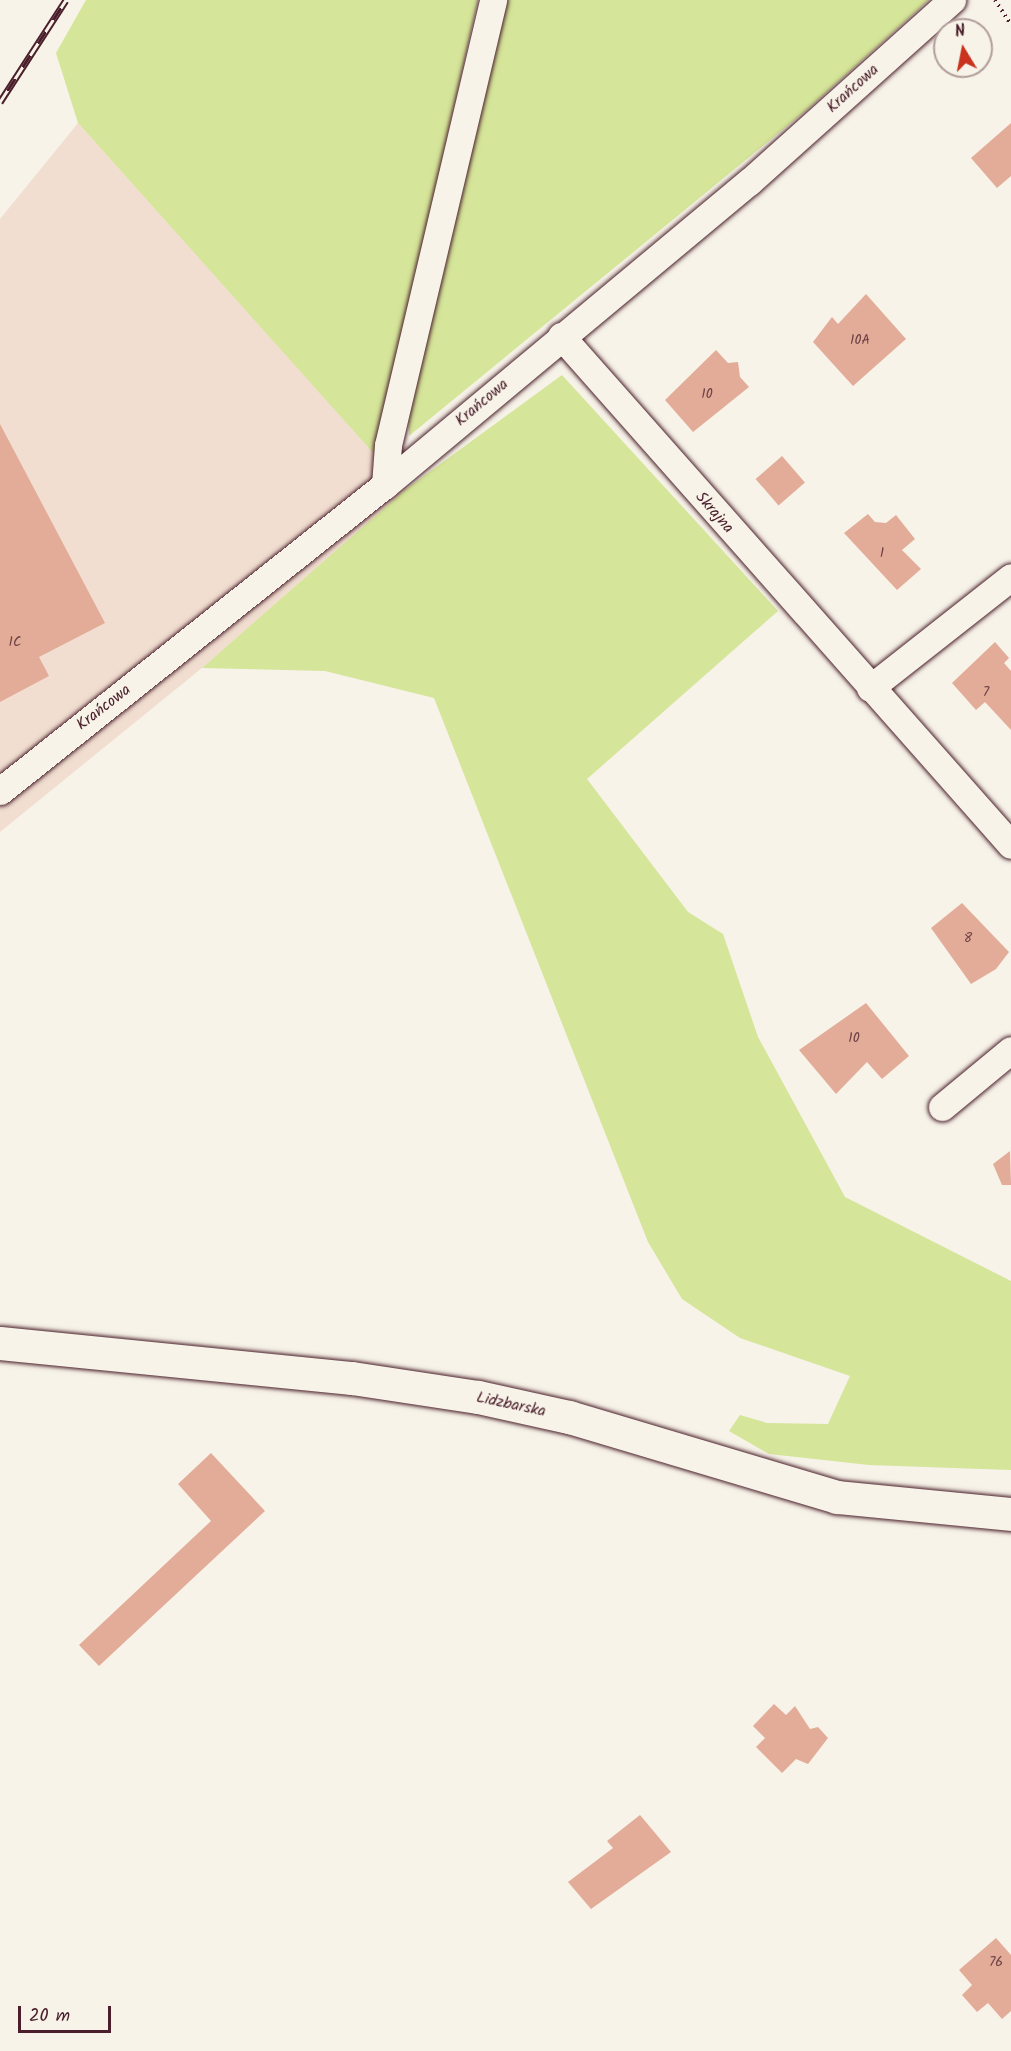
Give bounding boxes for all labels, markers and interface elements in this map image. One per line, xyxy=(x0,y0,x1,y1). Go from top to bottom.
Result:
north arrow xyxy=(933,18,993,78)
text: N xyxy=(953,19,967,45)
street label: Krańcowa xyxy=(823,61,883,117)
house number: 10A xyxy=(850,332,870,348)
street label: Krańcowa xyxy=(452,375,512,431)
house number: 10 xyxy=(701,386,713,402)
street label: Skrajna xyxy=(691,488,737,538)
house number: 1 xyxy=(880,545,884,561)
house number: 1C xyxy=(9,634,21,650)
street label: Krańcowa xyxy=(73,681,135,735)
house number: 7 xyxy=(983,684,989,700)
house number: 8 xyxy=(964,930,972,946)
house number: 10 xyxy=(848,1030,860,1046)
street label: Lidzbarska xyxy=(474,1388,548,1422)
house number: 76 xyxy=(989,1954,1003,1970)
scale bar xyxy=(21,1994,114,2032)
text: 20 m xyxy=(29,2002,70,2031)

